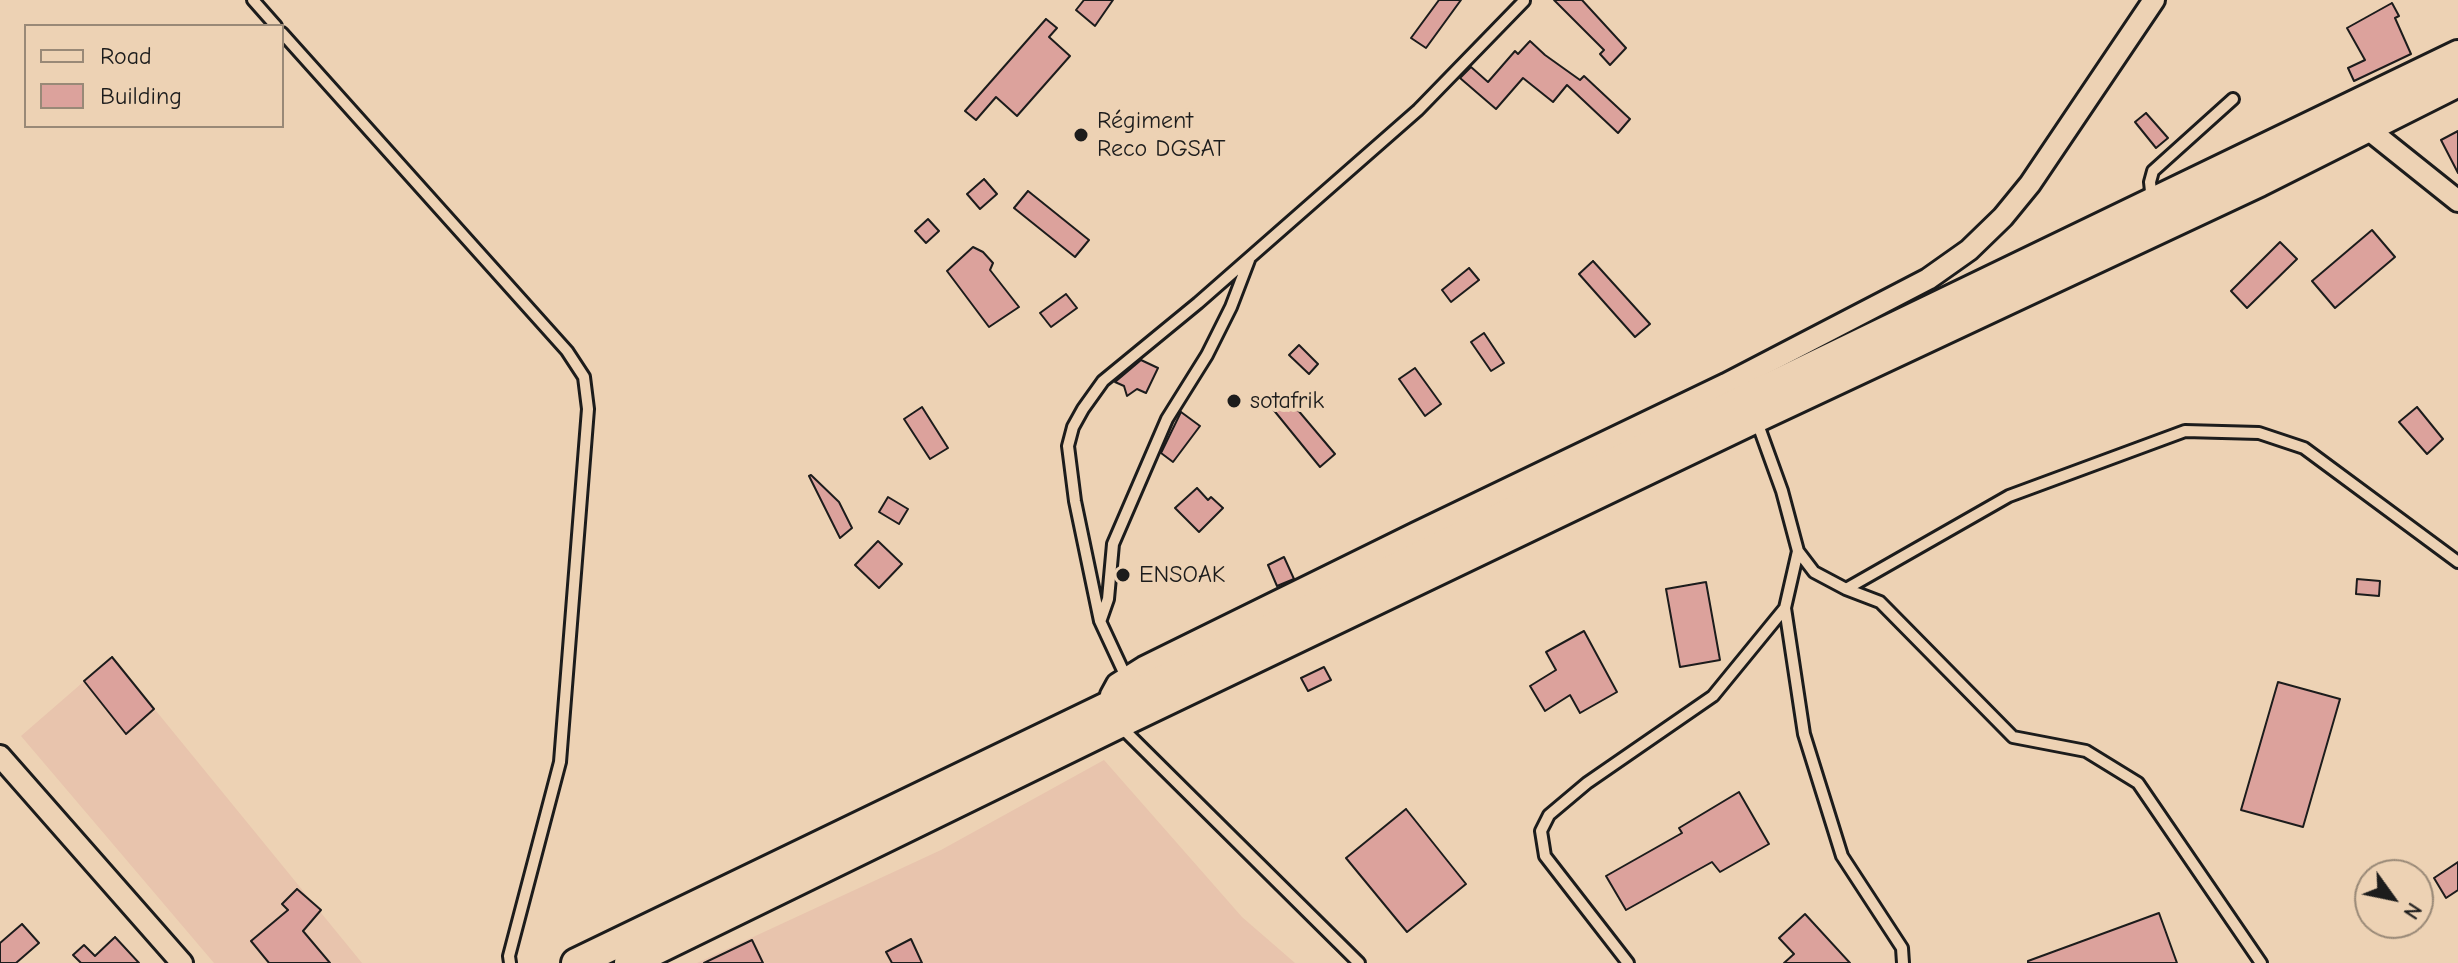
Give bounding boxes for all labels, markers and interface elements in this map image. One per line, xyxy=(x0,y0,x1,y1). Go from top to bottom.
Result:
legend xyxy=(24,24,284,128)
text: Road xyxy=(100,42,152,70)
text: Building xyxy=(100,82,182,110)
place label: Régiment Reco DGSAT xyxy=(1097,107,1226,163)
marker: Régiment Reco DGSAT xyxy=(1072,126,1090,144)
place label: sotafrik xyxy=(1250,387,1324,415)
marker: sotafrik xyxy=(1225,392,1243,410)
place label: ENSOAK xyxy=(1139,561,1225,589)
marker: ENSOAK xyxy=(1114,566,1132,584)
north arrow xyxy=(2354,859,2434,939)
text: N xyxy=(2398,898,2427,924)

